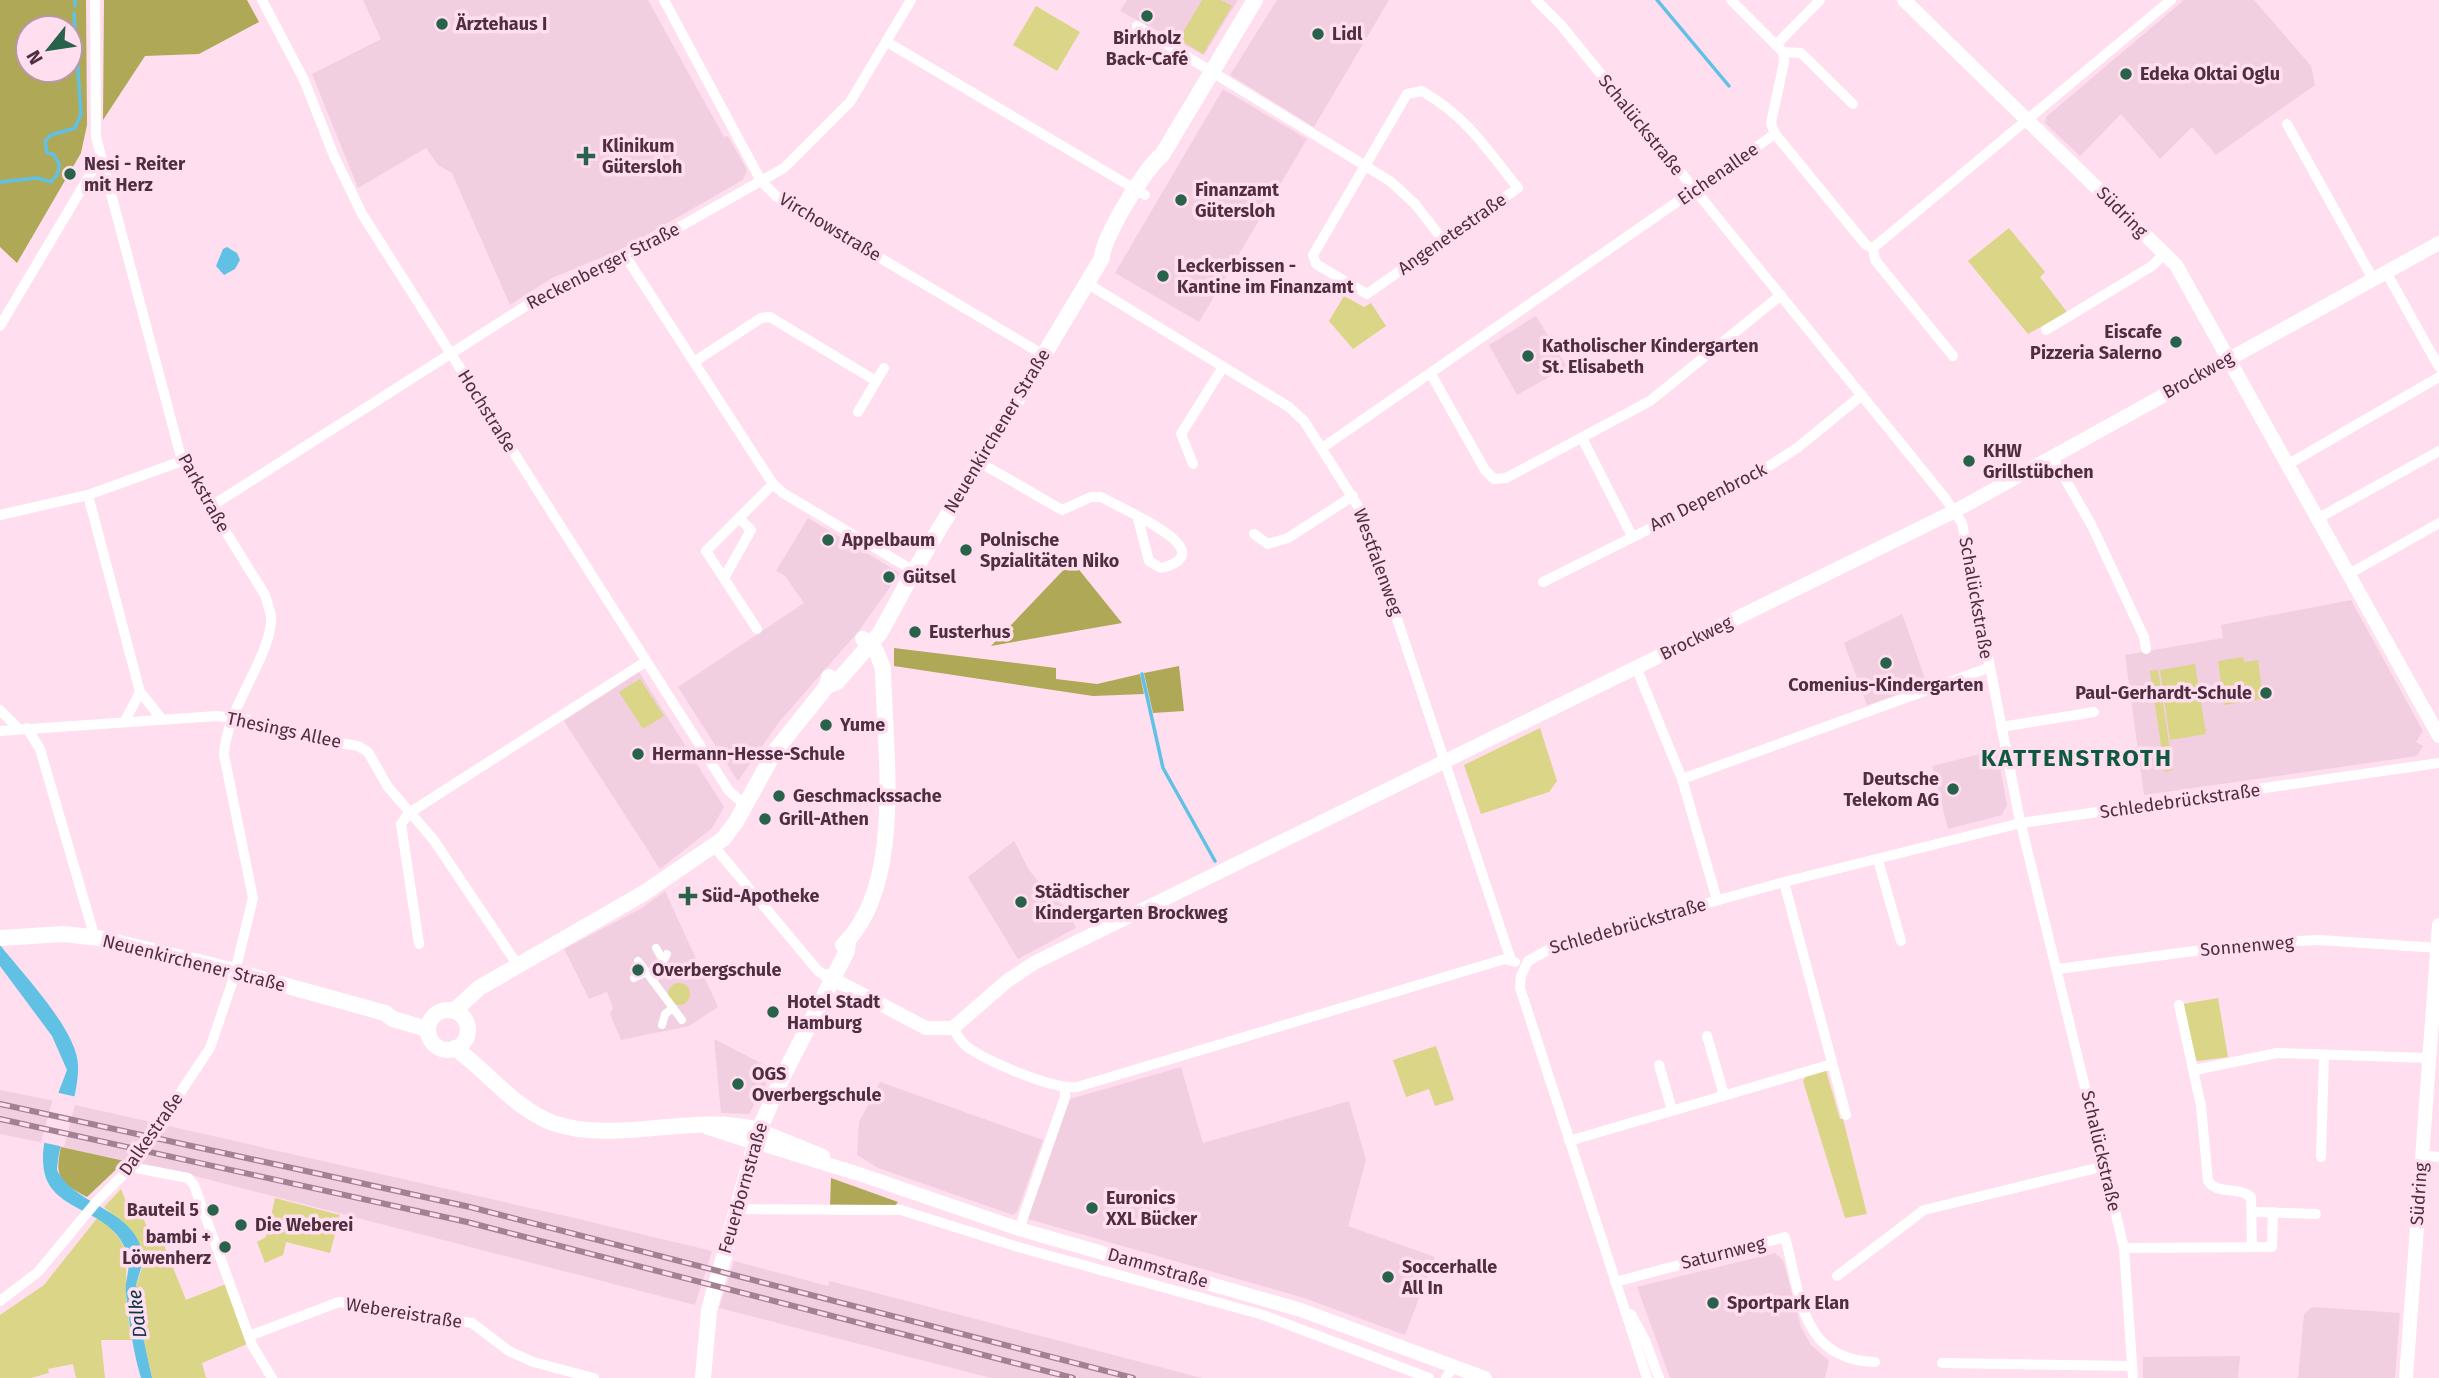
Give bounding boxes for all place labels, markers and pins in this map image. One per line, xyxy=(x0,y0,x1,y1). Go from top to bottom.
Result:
marker: Birkholz Back-Café xyxy=(1139,8,1155,24)
place label: Ärztehaus I xyxy=(455,13,547,35)
marker: Ärztehaus I xyxy=(434,16,450,32)
place label: Lidl xyxy=(1332,23,1363,45)
marker: Lidl xyxy=(1310,26,1326,42)
place label: Birkholz Back-Café xyxy=(1106,27,1188,70)
place label: Edeka Oktai Oglu xyxy=(2140,63,2280,85)
marker: Edeka Oktai Oglu xyxy=(2118,66,2134,82)
place label: Klinikum Gütersloh xyxy=(602,135,682,178)
marker: Klinikum Gütersloh xyxy=(576,146,596,166)
place label: Nesi - Reiter mit Herz xyxy=(84,153,186,196)
marker: Nesi - Reiter mit Herz xyxy=(62,166,78,182)
place label: Finanzamt Gütersloh xyxy=(1195,179,1280,222)
marker: Finanzamt Gütersloh xyxy=(1173,192,1189,208)
place label: Leckerbissen - Kantine im Finanzamt xyxy=(1177,255,1355,298)
marker: Leckerbissen - Kantine im Finanzamt xyxy=(1155,268,1171,284)
place label: Eiscafe Pizzeria Salerno xyxy=(2030,321,2162,364)
marker: Eiscafe Pizzeria Salerno xyxy=(2168,334,2184,350)
place label: Katholischer Kindergarten St. Elisabeth xyxy=(1542,335,1759,378)
marker: Katholischer Kindergarten St. Elisabeth xyxy=(1520,348,1536,364)
place label: KHW Grillstübchen xyxy=(1983,440,2094,483)
marker: KHW Grillstübchen xyxy=(1961,453,1977,469)
place label: Appelbaum xyxy=(841,529,935,551)
place label: Polnische Spzialitäten Niko xyxy=(980,529,1119,572)
marker: Appelbaum xyxy=(820,532,836,548)
marker: Polnische Spzialitäten Niko xyxy=(958,542,974,558)
place label: Gütsel xyxy=(903,566,956,588)
marker: Gütsel xyxy=(881,569,897,585)
place label: Eusterhus xyxy=(929,621,1011,643)
marker: Eusterhus xyxy=(907,624,923,640)
marker: Comenius-Kindergarten xyxy=(1878,655,1894,671)
place label: Comenius-Kindergarten xyxy=(1788,674,1984,696)
place label: Paul-Gerhardt-Schule xyxy=(2075,682,2252,704)
marker: Paul-Gerhardt-Schule xyxy=(2258,685,2274,701)
place label: Yume xyxy=(839,714,885,736)
marker: Yume xyxy=(818,717,834,733)
place label: Hermann-Hesse-Schule xyxy=(652,743,845,765)
marker: Hermann-Hesse-Schule xyxy=(630,746,646,762)
place label: Deutsche Telekom AG xyxy=(1843,768,1939,811)
marker: Deutsche Telekom AG xyxy=(1945,781,1961,797)
place label: Geschmackssache xyxy=(793,785,942,807)
marker: Geschmackssache xyxy=(771,788,787,804)
place label: Grill-Athen xyxy=(779,808,869,830)
marker: Grill-Athen xyxy=(757,811,773,827)
place label: Städtischer Kindergarten Brockweg xyxy=(1035,881,1228,924)
place label: Süd-Apotheke xyxy=(702,885,819,907)
marker: Süd-Apotheke xyxy=(680,888,696,904)
marker: Städtischer Kindergarten Brockweg xyxy=(1013,894,1029,910)
place label: Overbergschule xyxy=(652,959,781,981)
marker: Overbergschule xyxy=(630,962,646,978)
place label: Hotel Stadt Hamburg xyxy=(787,991,881,1034)
marker: Hotel Stadt Hamburg xyxy=(765,1004,781,1020)
place label: OGS Overbergschule xyxy=(752,1063,881,1106)
marker: OGS Overbergschule xyxy=(730,1076,746,1092)
place label: Euronics XXL Bücker xyxy=(1105,1187,1198,1230)
place label: Bauteil 5 xyxy=(127,1199,199,1221)
marker: Euronics XXL Bücker xyxy=(1084,1200,1100,1216)
marker: Bauteil 5 xyxy=(205,1202,221,1218)
place label: Die Weberei xyxy=(255,1214,353,1236)
marker: Die Weberei xyxy=(233,1217,249,1233)
place label: bambi + Löwenherz xyxy=(122,1226,211,1269)
marker: bambi + Löwenherz xyxy=(217,1239,233,1255)
place label: Soccerhalle All In xyxy=(1401,1256,1497,1299)
marker: Soccerhalle All In xyxy=(1380,1269,1396,1285)
place label: Sportpark Elan xyxy=(1727,1292,1849,1314)
marker: Sportpark Elan xyxy=(1705,1295,1721,1311)

